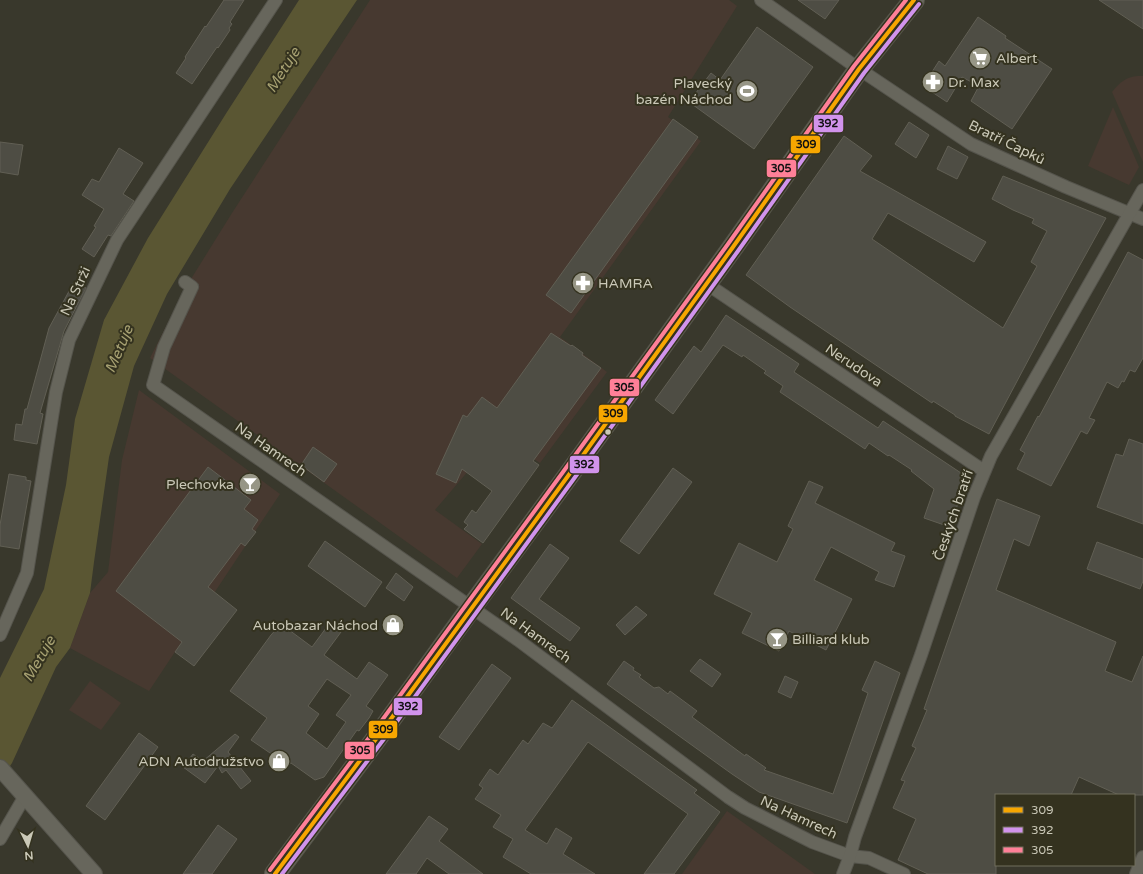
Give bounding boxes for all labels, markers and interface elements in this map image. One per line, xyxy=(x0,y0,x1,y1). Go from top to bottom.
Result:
water label: Metuje xyxy=(262,43,305,96)
supermarket icon: Albert xyxy=(967,45,993,71)
place label: Albert xyxy=(996,50,1038,67)
pharmacy icon: Dr. Max xyxy=(920,69,946,95)
place label: Dr. Max xyxy=(948,74,1000,91)
place label: Plavecký bazén Náchod xyxy=(636,75,732,108)
sports icon: Plavecký bazén Náchod xyxy=(734,78,760,104)
line badge: 392 xyxy=(813,114,844,133)
text: 392 xyxy=(818,117,838,130)
street label: Bratří Čapků xyxy=(966,117,1048,168)
line badge: 309 xyxy=(790,135,821,154)
text: 309 xyxy=(796,138,816,151)
line badge: 305 xyxy=(766,159,797,178)
text: 305 xyxy=(771,162,791,175)
street label: Na Strži xyxy=(57,264,94,318)
pharmacy icon: HAMRA xyxy=(570,270,596,296)
place label: HAMRA xyxy=(598,275,653,292)
water label: Metuje xyxy=(101,321,138,376)
street label: Nerudova xyxy=(822,340,886,391)
line badge: 305 xyxy=(609,378,640,397)
text: 305 xyxy=(614,381,634,394)
line badge: 309 xyxy=(598,404,628,423)
text: 309 xyxy=(603,407,623,420)
street label: Na Hamrech xyxy=(232,419,310,480)
unlabelled marker xyxy=(603,427,613,437)
line badge: 392 xyxy=(569,455,600,474)
text: 392 xyxy=(574,458,594,471)
street label: Českých bratří xyxy=(930,467,977,563)
bar icon: Plechovka xyxy=(237,471,263,497)
place label: Plechovka xyxy=(166,476,234,493)
street label: Na Hamrech xyxy=(497,604,574,667)
shop icon: Autobazar Náchod xyxy=(380,612,406,638)
place label: Autobazar Náchod xyxy=(252,617,378,634)
bar icon: Billiard klub xyxy=(764,626,790,652)
place label: Billiard klub xyxy=(792,631,870,648)
water label: Metuje xyxy=(19,632,60,685)
line badge: 392 xyxy=(393,697,423,716)
text: 392 xyxy=(398,700,418,713)
line badge: 309 xyxy=(368,720,398,739)
text: 309 xyxy=(373,723,393,736)
line badge: 305 xyxy=(344,741,375,760)
text: 305 xyxy=(350,744,370,757)
shop icon: ADN Autodružstvo xyxy=(266,748,292,774)
place label: ADN Autodružstvo xyxy=(138,753,264,770)
street label: Na Hamrech xyxy=(758,792,840,843)
legend xyxy=(995,794,1135,866)
text: 309 xyxy=(1031,803,1054,817)
text: 392 xyxy=(1031,823,1054,837)
north arrow xyxy=(8,826,48,866)
text: 305 xyxy=(1031,843,1054,857)
text: N xyxy=(24,849,34,862)

